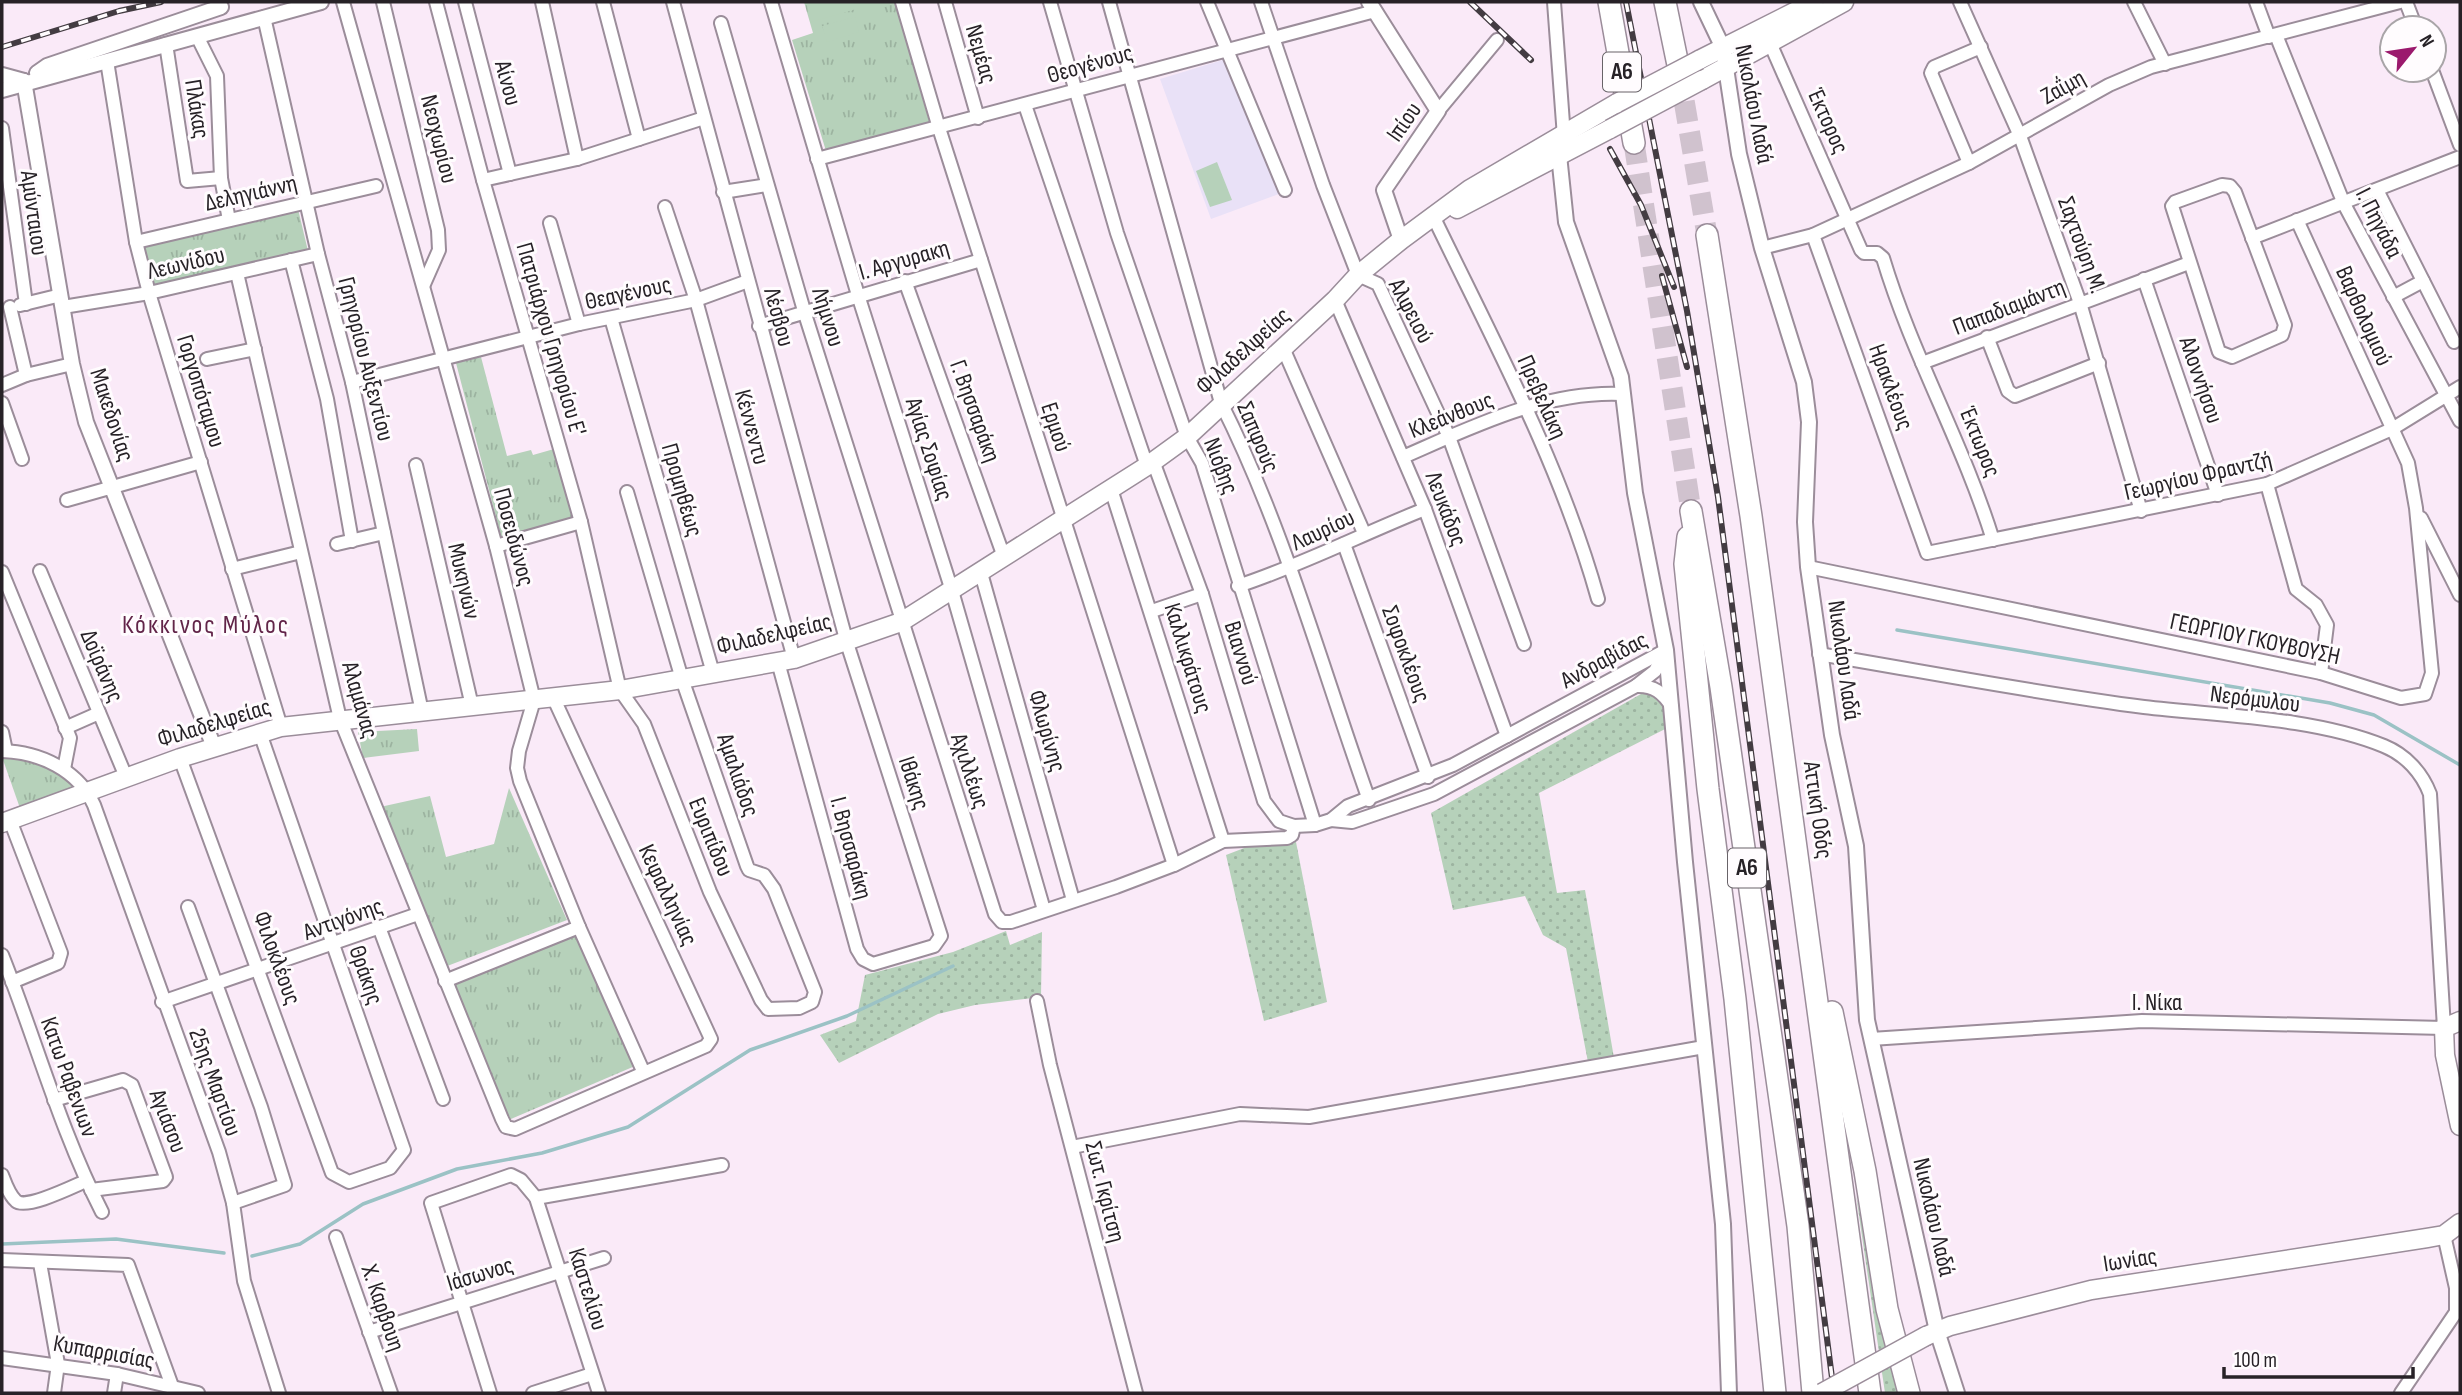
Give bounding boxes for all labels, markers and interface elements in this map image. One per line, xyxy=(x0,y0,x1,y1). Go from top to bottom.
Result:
north arrow xyxy=(2378,14,2448,84)
street label: Νεμέας xyxy=(959,21,1003,87)
text: N xyxy=(2414,31,2439,51)
street label: Θεογένους xyxy=(1044,38,1136,90)
street label: Νικολάου Λαδά xyxy=(1728,42,1780,166)
road number: Α6 xyxy=(1603,53,1641,92)
street label: Αίνου xyxy=(488,56,528,109)
street label: Ζαΐμη xyxy=(2036,63,2090,111)
street label: Πλάκας xyxy=(178,77,216,141)
street label: Έκτορος xyxy=(1800,83,1855,158)
street label: Νεοχωρίου xyxy=(414,92,464,186)
street label: Ιπίου xyxy=(1380,97,1428,147)
street label: Αμύνταιου xyxy=(14,168,54,257)
street label: Δεληγιάννη xyxy=(202,168,300,218)
street label: Ι. Πηγάδα xyxy=(2349,183,2409,263)
street label: Σαχτούρη Μ. xyxy=(2051,193,2113,297)
street label: Ι. Αργυρακη xyxy=(855,233,953,287)
street label: Πατριάρχου Γρηγορίου E' xyxy=(510,239,592,439)
street label: Λεωνίδου xyxy=(144,240,227,286)
street label: Βαρθολομιού xyxy=(2329,262,2399,370)
street label: Θεαγένους xyxy=(582,270,674,316)
street label: Παπαδιαμάντη xyxy=(1949,272,2069,342)
street label: Αλφειού xyxy=(1382,273,1440,348)
street label: Γρηγορίου Αυξεντίου xyxy=(332,274,400,444)
street label: Λήμνου xyxy=(805,283,851,350)
street label: Λέσβου xyxy=(757,284,801,350)
street label: Φιλαδελφείας xyxy=(1190,301,1296,401)
street label: Γοργοπόταμου xyxy=(170,331,232,451)
street label: Αλοννήσου xyxy=(2172,332,2229,427)
street label: Ηρακλέους xyxy=(1862,340,1920,434)
street label: Πρεβελάκη xyxy=(1511,350,1573,444)
street label: Γ. Βησσαράκη xyxy=(943,356,1007,466)
street label: Μακεδονίας xyxy=(83,365,141,465)
street label: Κλεάνθους xyxy=(1404,385,1498,445)
street label: Κέννεντυ xyxy=(728,386,776,468)
street label: Αγίας Σοφίας xyxy=(898,393,959,504)
street label: Σαπφούς xyxy=(1230,397,1286,477)
street label: Ερμού xyxy=(1034,399,1078,455)
street label: Έκτωρος xyxy=(1952,402,2007,481)
street label: Νιόβης xyxy=(1197,434,1245,498)
street label: Προμηθέως xyxy=(655,440,709,540)
street label: Γεωργίου Φραντζή xyxy=(2121,445,2275,507)
street label: Λευκάδος xyxy=(1418,467,1473,550)
street label: Ποσειδώνος xyxy=(487,485,541,589)
street label: Λαυρίου xyxy=(1286,503,1359,558)
street label: Μυκηνών xyxy=(441,540,487,622)
street label: Νικολάου Λαδά xyxy=(1821,598,1867,722)
street label: Καλλικράτους xyxy=(1158,600,1218,716)
street label: Σοφοκλέους xyxy=(1375,602,1437,706)
street label: Φιλαδελφείας xyxy=(714,607,834,661)
street label: ΓΕΩΡΓΙΟΥ ΓΚΟΥΒΟΥΣΗ xyxy=(2167,607,2343,671)
district label: Κόκκινος Μύλος xyxy=(122,610,290,641)
street label: Βιαννού xyxy=(1218,618,1264,688)
street label: Δοϊράνης xyxy=(74,625,130,707)
street label: Ανδραβίδας xyxy=(1555,625,1652,695)
street label: Αλαμάνας xyxy=(335,657,385,742)
street label: Νερόμυλου xyxy=(2208,679,2302,719)
street label: Φλωρίνης xyxy=(1022,687,1072,775)
street label: Φιλαδελφείας xyxy=(154,692,274,754)
street label: Αμαλιάδος xyxy=(710,729,766,820)
street label: Αχιλλέως xyxy=(944,729,996,812)
street label: Ιθάκης xyxy=(892,753,936,813)
street label: Αττική Οδός xyxy=(1797,758,1839,861)
street label: Ευριπίδου xyxy=(682,793,740,881)
street label: Ι. Βησσαράκη xyxy=(823,794,879,902)
street label: Κεφαλληνίας xyxy=(632,840,704,950)
road number: Α6 xyxy=(1728,848,1766,888)
street label: Αντιγόνης xyxy=(298,891,387,947)
street label: Φιλοκλέους xyxy=(247,907,307,1009)
street label: Θράκης xyxy=(342,942,390,1008)
street label: Ι. Νίκα xyxy=(2132,988,2182,1017)
street label: Κατω Ραβενιων xyxy=(34,1013,104,1141)
street label: 25ης Μαρτίου xyxy=(182,1024,248,1140)
street label: Αγιάσου xyxy=(142,1084,193,1157)
street label: Σωτ. Γκρίτση xyxy=(1078,1139,1132,1245)
street label: Νικολάου Λαδά xyxy=(1906,1155,1962,1279)
street label: Ιωνίας xyxy=(2101,1241,2159,1279)
street label: Καστελίου xyxy=(562,1244,614,1334)
street label: Ιάσωνος xyxy=(443,1250,517,1298)
street label: Χ. Καρβουη xyxy=(354,1260,411,1355)
street label: Κυπαρρισίας xyxy=(51,1329,157,1375)
scale bar xyxy=(2224,1336,2413,1380)
text: 100 m xyxy=(2234,1348,2277,1373)

